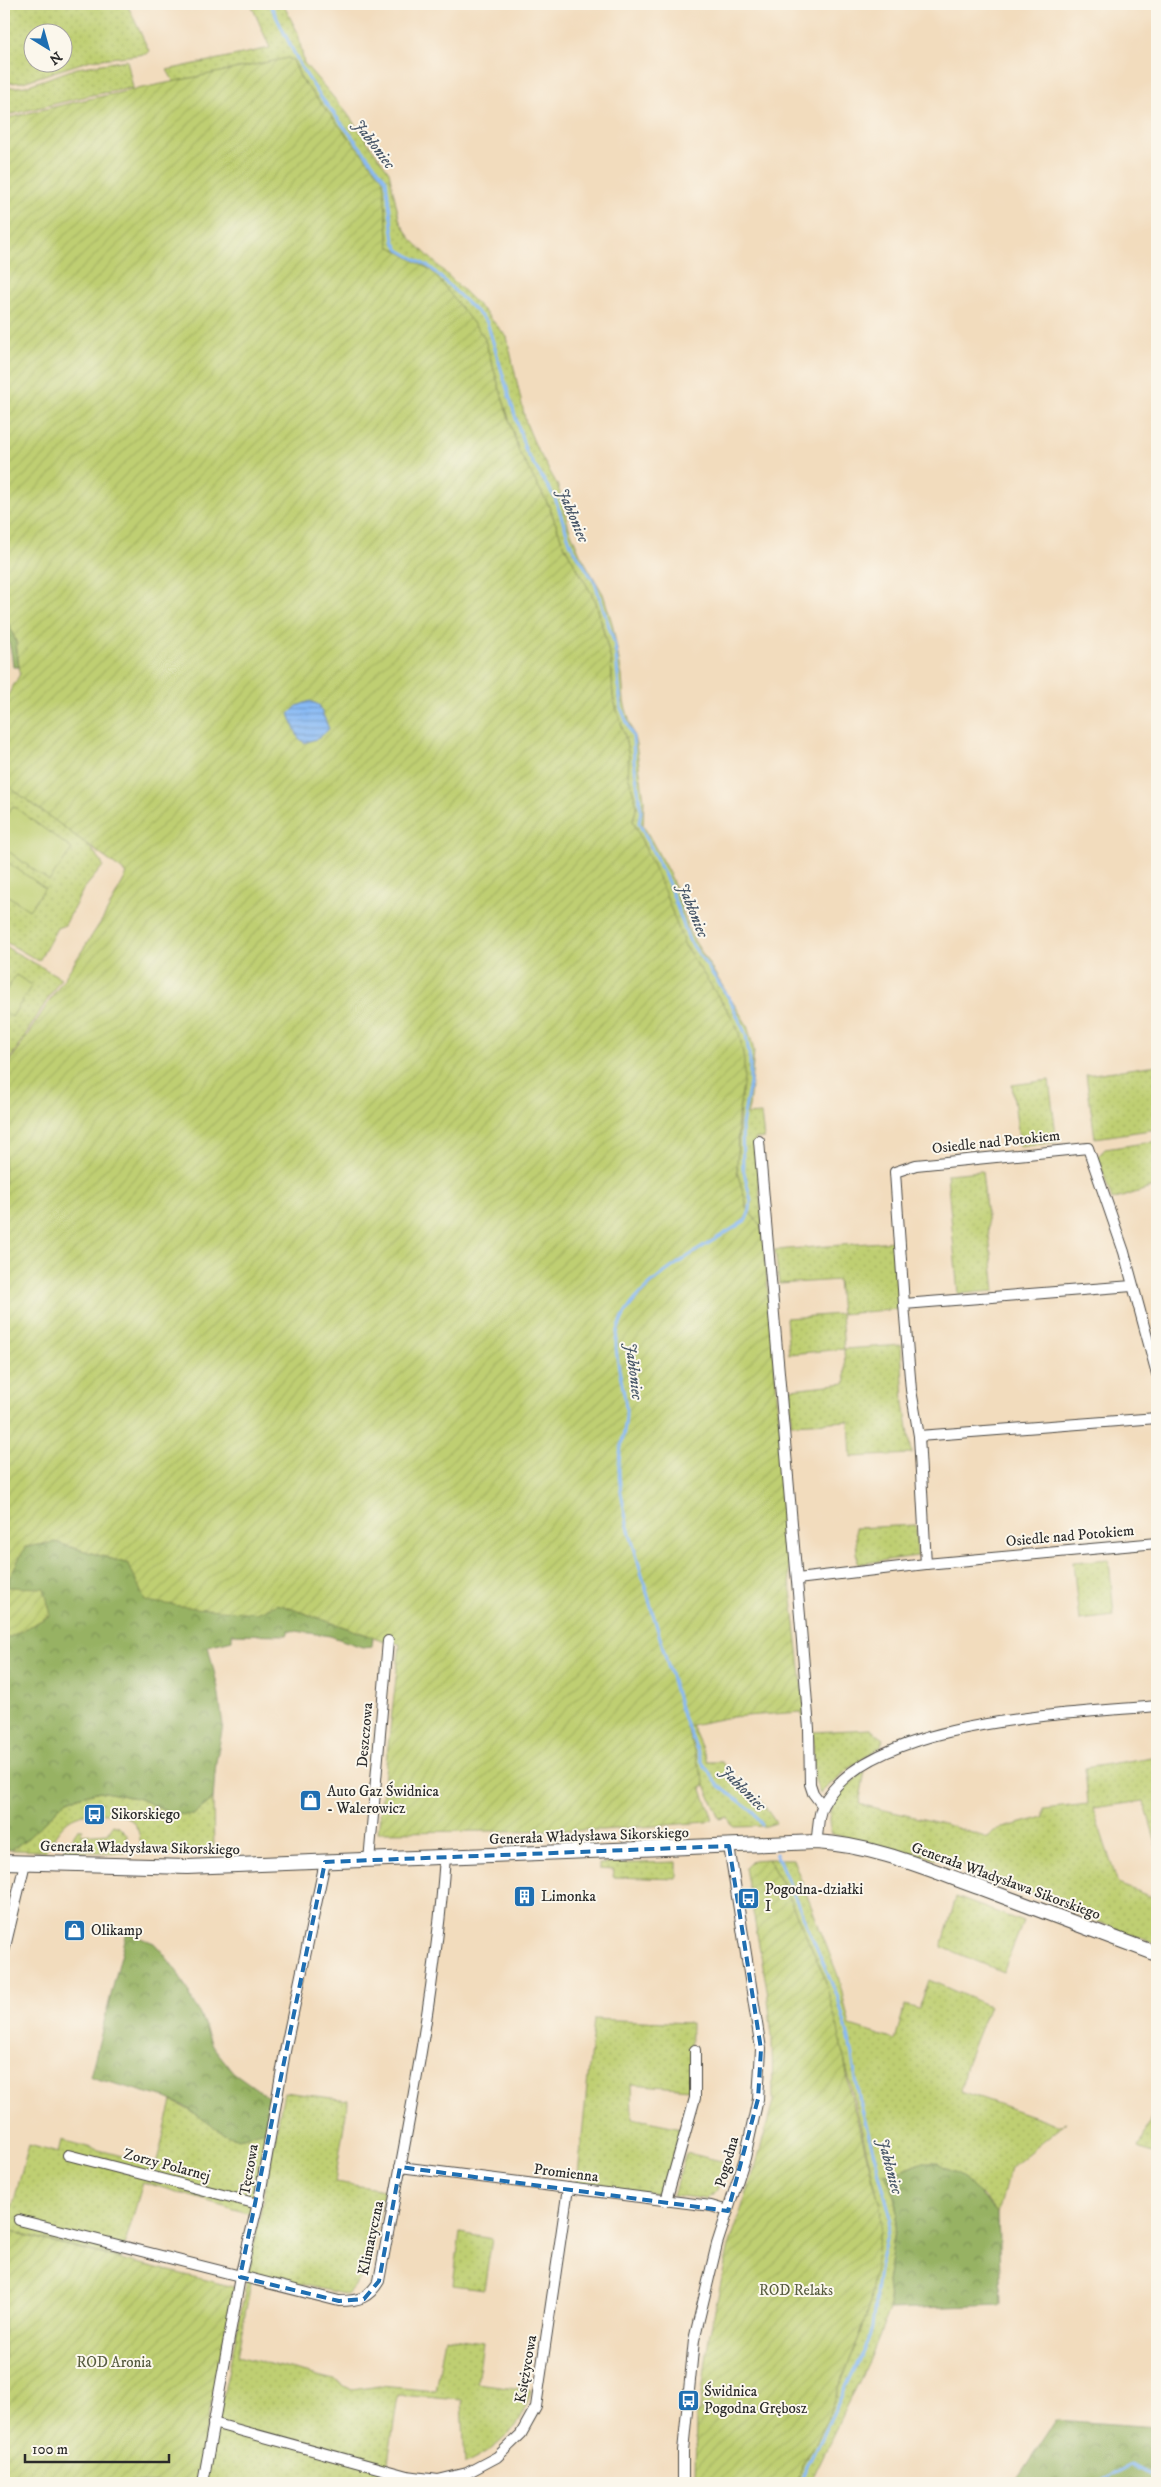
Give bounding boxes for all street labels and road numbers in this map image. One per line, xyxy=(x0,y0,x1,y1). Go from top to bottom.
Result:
street label: Osiedle nad Potokiem xyxy=(931,1126,1061,1158)
street label: Osiedle nad Potokiem xyxy=(1005,1521,1135,1551)
street label: Deszczowa xyxy=(353,1701,377,1768)
street label: Generała Władysława Sikorskiego xyxy=(489,1823,689,1849)
street label: Generała Władysława Sikorskiego xyxy=(40,1837,240,1859)
street label: Generała Władysława Sikorskiego xyxy=(909,1838,1103,1924)
street label: Pogodna xyxy=(711,2134,743,2190)
street label: Tęczowa xyxy=(235,2142,263,2197)
street label: Zorzy Polarnej xyxy=(122,2144,212,2186)
street label: Promienna xyxy=(533,2160,600,2186)
street label: Klimatyczna xyxy=(354,2198,388,2277)
street label: Księżycowa xyxy=(511,2333,541,2405)

